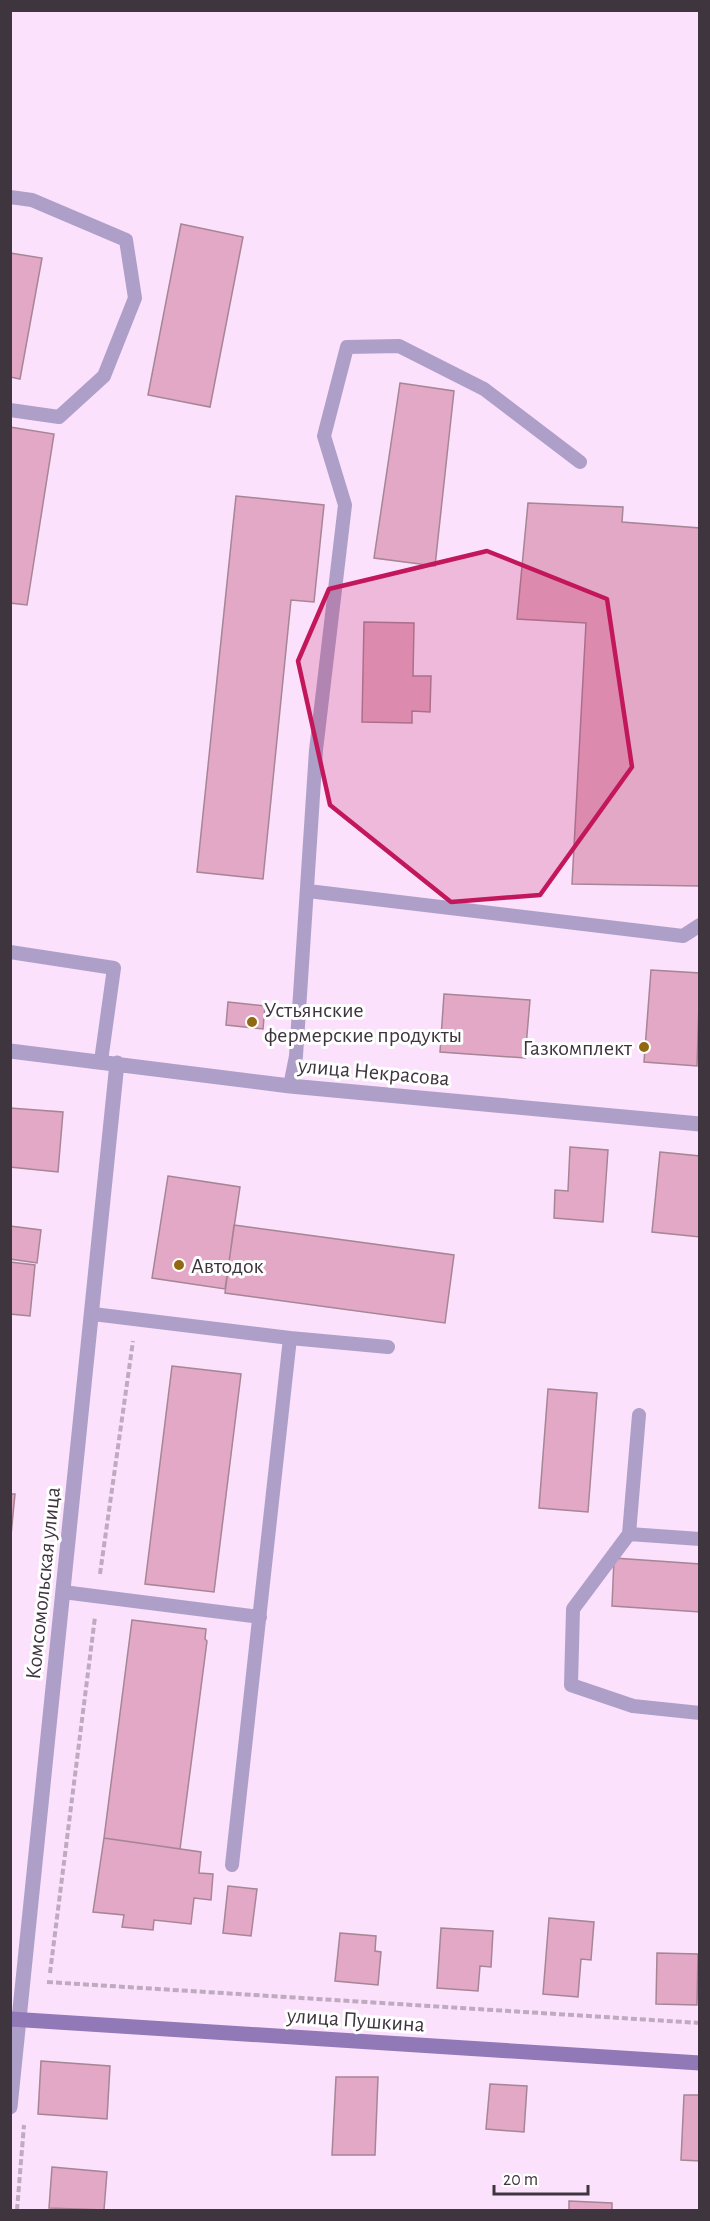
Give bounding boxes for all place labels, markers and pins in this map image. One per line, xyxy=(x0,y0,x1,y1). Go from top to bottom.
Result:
place label: Устьянские фермерские продукты xyxy=(264,999,462,1046)
marker: Устьянские фермерские продукты xyxy=(245,1015,259,1029)
place label: Газкомплект xyxy=(522,1037,633,1059)
marker: Газкомплект xyxy=(637,1040,651,1054)
place label: Автодок xyxy=(191,1255,264,1277)
marker: Автодок xyxy=(172,1258,186,1272)

